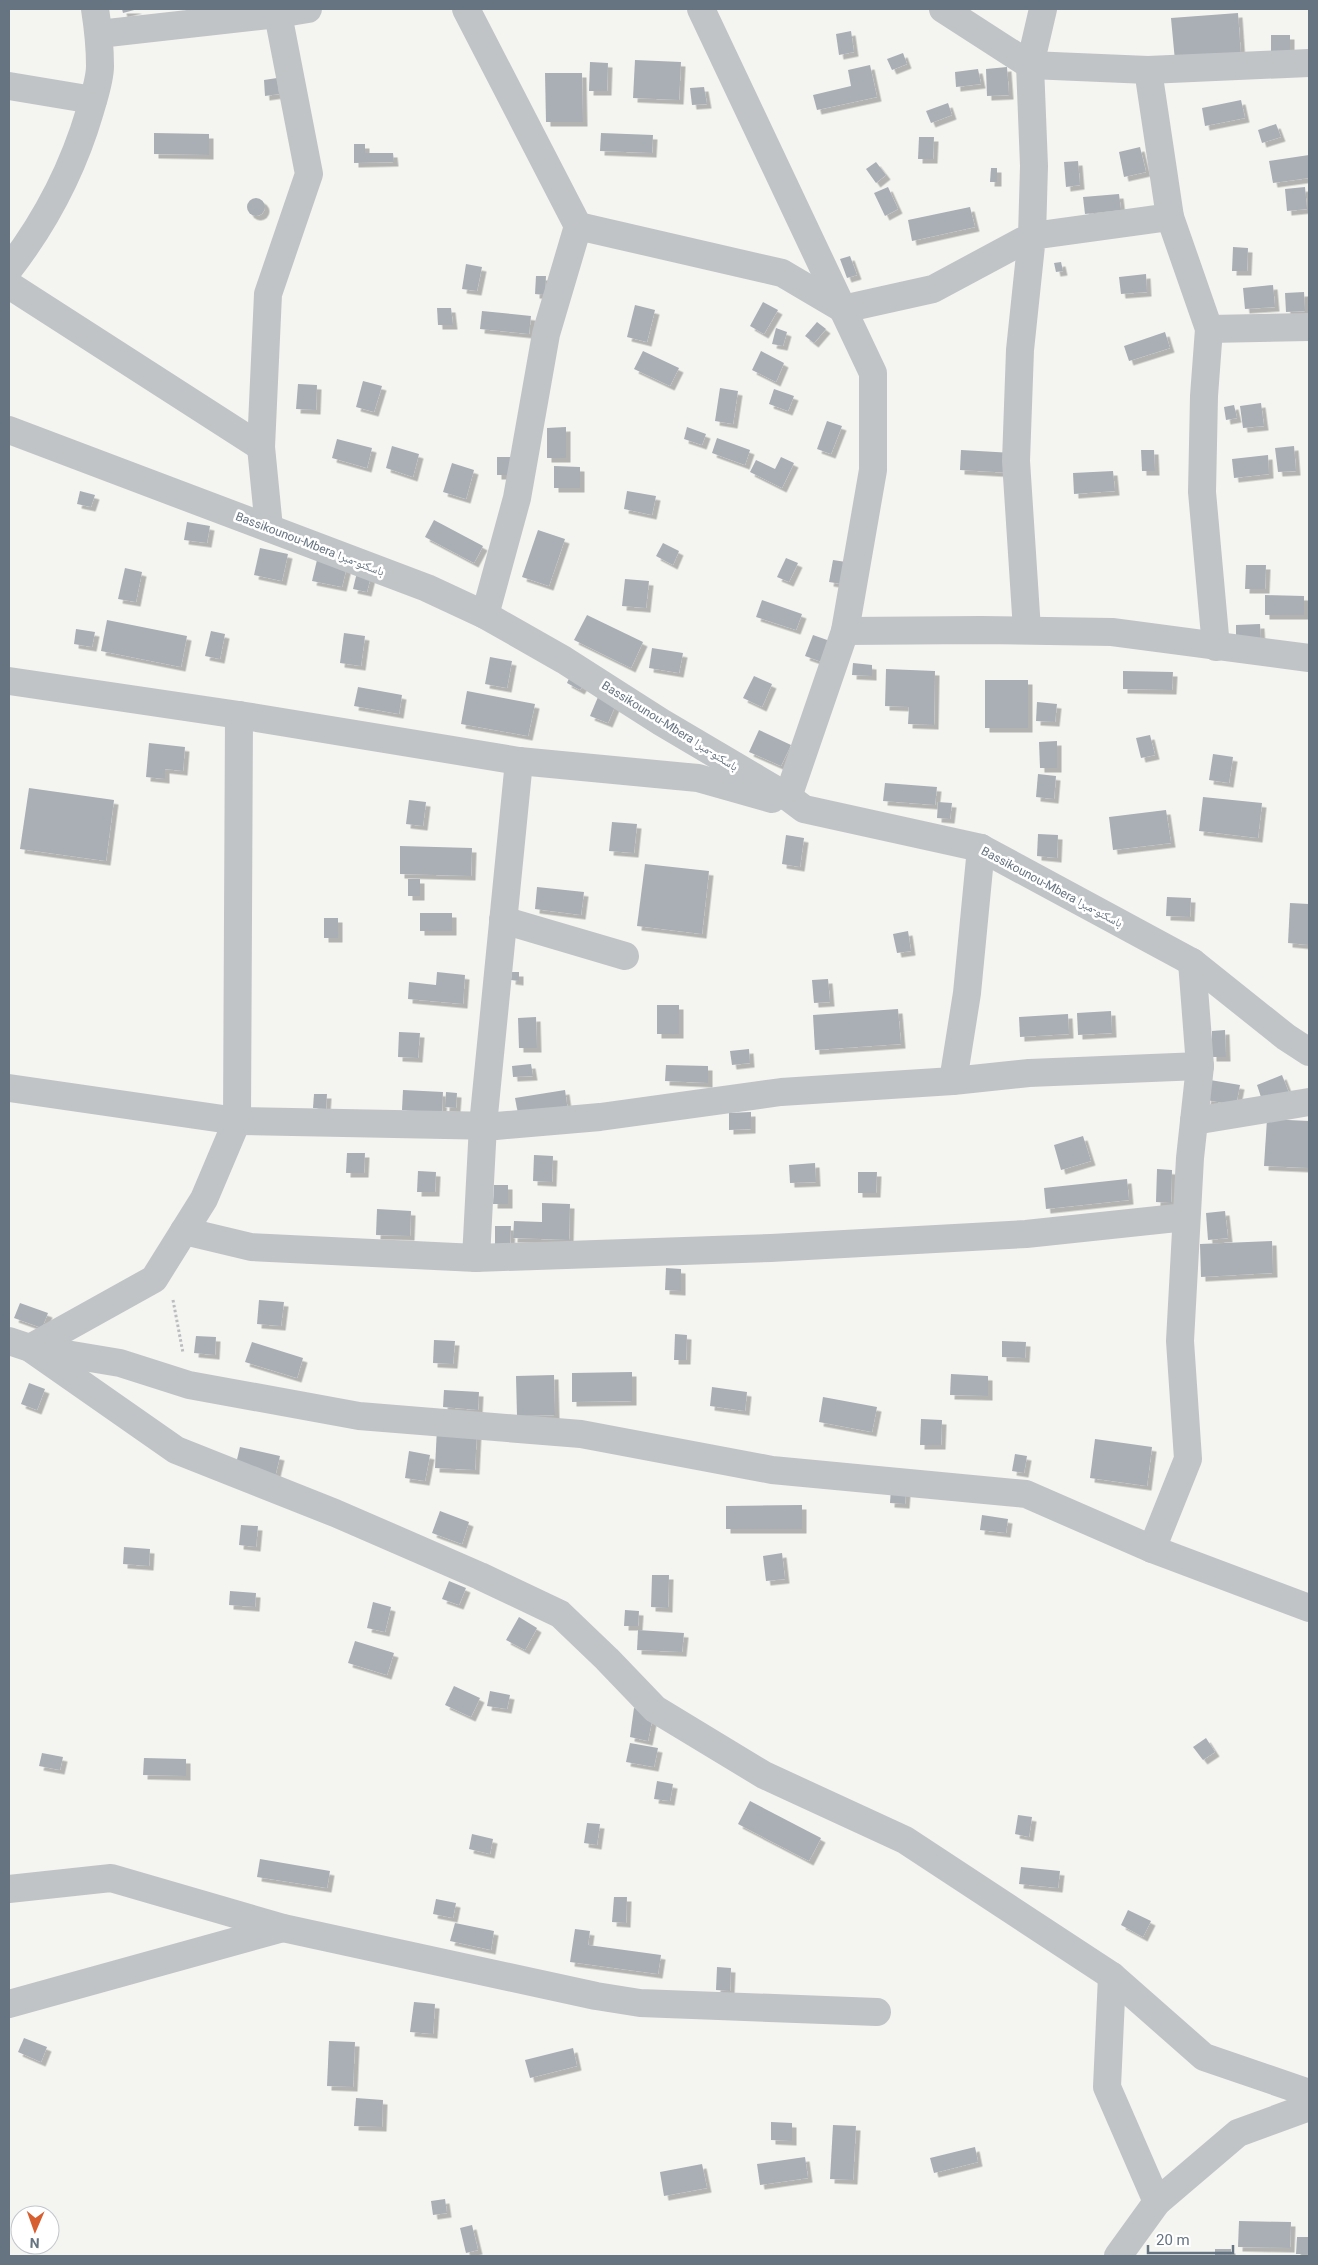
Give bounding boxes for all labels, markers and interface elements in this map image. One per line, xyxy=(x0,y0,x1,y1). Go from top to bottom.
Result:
street label: Bassikounou-Mbera باسكنو-مبرا xyxy=(234,509,386,579)
street label: Bassikounou-Mbera باسكنو-مبرا xyxy=(599,678,741,774)
street label: Bassikounou-Mbera باسكنو-مبرا xyxy=(979,844,1125,931)
north arrow xyxy=(10,2205,60,2255)
scale bar xyxy=(1148,2222,1233,2254)
text: 20 m xyxy=(1156,2231,1190,2249)
text: N xyxy=(29,2235,40,2251)

